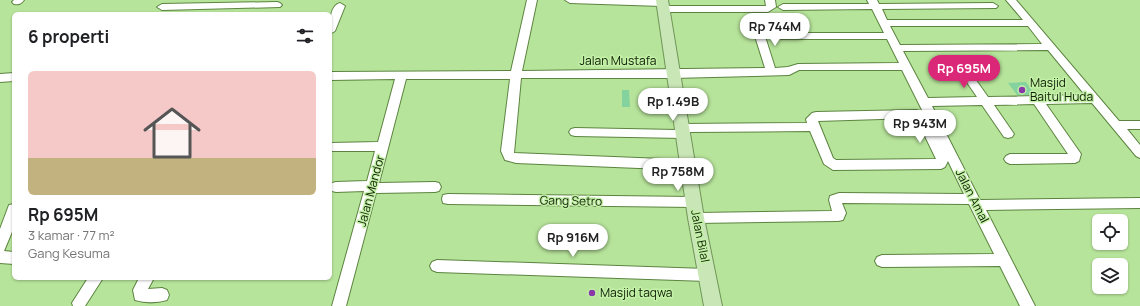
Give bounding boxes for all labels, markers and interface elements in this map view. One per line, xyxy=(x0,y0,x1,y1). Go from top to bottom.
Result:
pin: Rp 744M xyxy=(738,13,812,47)
text: Rp 744M xyxy=(749,17,801,35)
text: 6 properti xyxy=(28,25,109,48)
icon: filters xyxy=(294,25,316,47)
street label: Jalan Mustafa xyxy=(580,52,656,69)
pin: Rp 695M xyxy=(927,55,1001,89)
text: Rp 695M xyxy=(937,59,991,77)
place label: Masjid Baitul Huda xyxy=(1030,74,1093,105)
marker: Masjid Baitul Huda xyxy=(1017,85,1027,95)
pin: Rp 1.49B xyxy=(632,88,714,122)
text: Rp 1.49B xyxy=(647,92,699,110)
icon: home xyxy=(136,97,208,169)
pin: Rp 943M xyxy=(883,110,957,144)
text: Rp 943M xyxy=(893,114,947,132)
street label: Jalan Mandor xyxy=(353,152,388,229)
pin: Rp 758M xyxy=(641,158,715,192)
text: Rp 758M xyxy=(652,162,704,180)
street label: Jalan Amal xyxy=(952,166,993,226)
street label: Gang Setro xyxy=(540,191,602,210)
text: Rp 695M xyxy=(28,203,98,226)
street label: Jalan Bilal xyxy=(687,208,714,264)
map controls xyxy=(1092,214,1128,294)
button: locate xyxy=(1092,214,1128,250)
pin: Rp 916M xyxy=(536,224,610,258)
text: 3 kamar · 77 m² xyxy=(28,226,115,244)
text: Rp 916M xyxy=(547,228,599,246)
text: Gang Kesuma xyxy=(28,244,110,262)
button: layers xyxy=(1092,258,1128,294)
place label: Masjid taqwa xyxy=(600,284,672,301)
marker: Masjid taqwa xyxy=(587,288,597,298)

